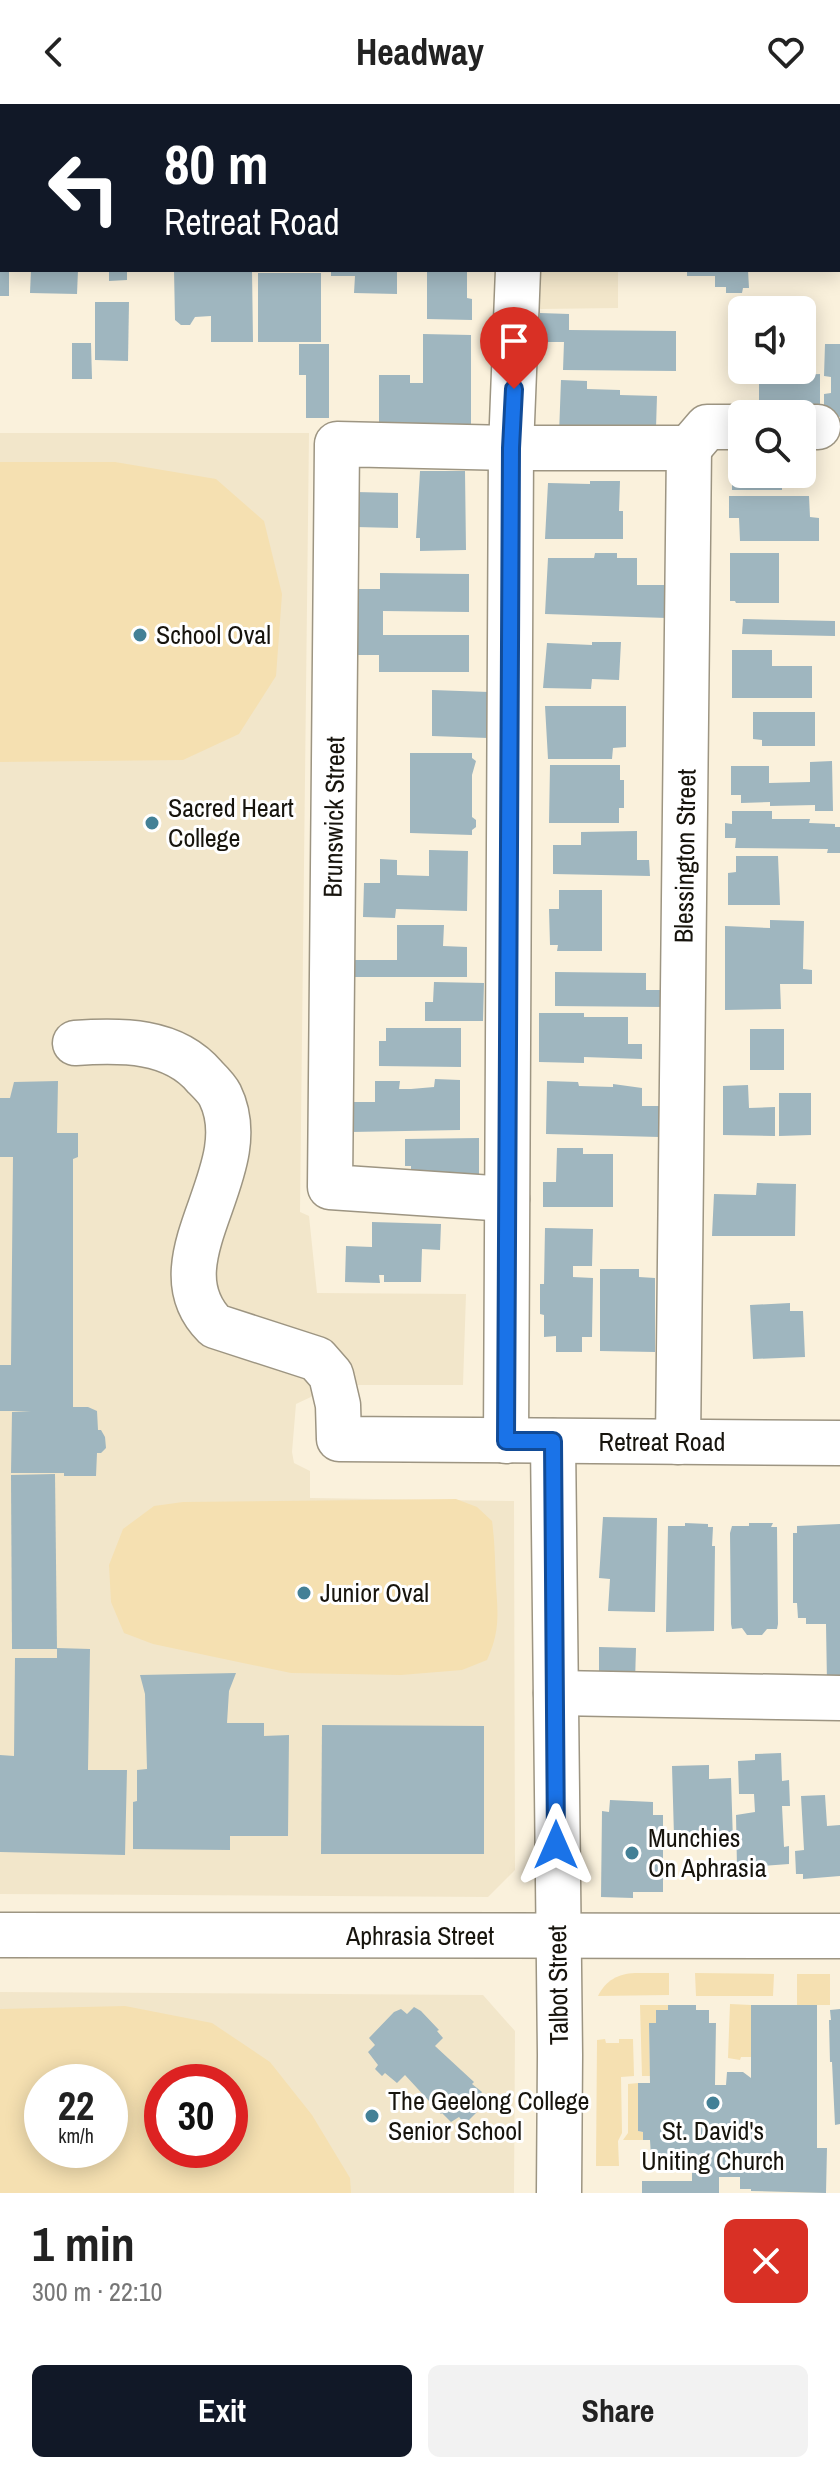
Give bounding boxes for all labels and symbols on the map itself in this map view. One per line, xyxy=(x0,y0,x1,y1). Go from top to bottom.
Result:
pin xyxy=(480,307,548,389)
place label: School Oval xyxy=(156,617,271,652)
marker: School Oval xyxy=(131,626,149,644)
street label: Brunswick Street xyxy=(315,736,352,898)
street label: Blessington Street xyxy=(665,769,704,943)
place label: Sacred Heart College xyxy=(168,790,294,855)
marker: Sacred Heart College xyxy=(143,814,161,832)
street label: Retreat Road xyxy=(599,1424,725,1459)
place label: Junior Oval xyxy=(320,1575,429,1610)
marker: Junior Oval xyxy=(295,1584,313,1602)
position arrow xyxy=(514,1803,598,1887)
place label: Munchies On Aphrasia xyxy=(648,1820,767,1885)
marker: Munchies On Aphrasia xyxy=(623,1844,641,1862)
street label: Aphrasia Street xyxy=(345,1918,494,1953)
street label: Talbot Street xyxy=(539,1925,576,2045)
speed limit sign: 30 xyxy=(144,2064,248,2168)
place label: The Geelong College Senior School xyxy=(388,2083,589,2148)
marker: St. David's Uniting Church xyxy=(704,2094,722,2112)
marker: The Geelong College Senior School xyxy=(363,2107,381,2125)
place label: St. David's Uniting Church xyxy=(641,2113,785,2178)

